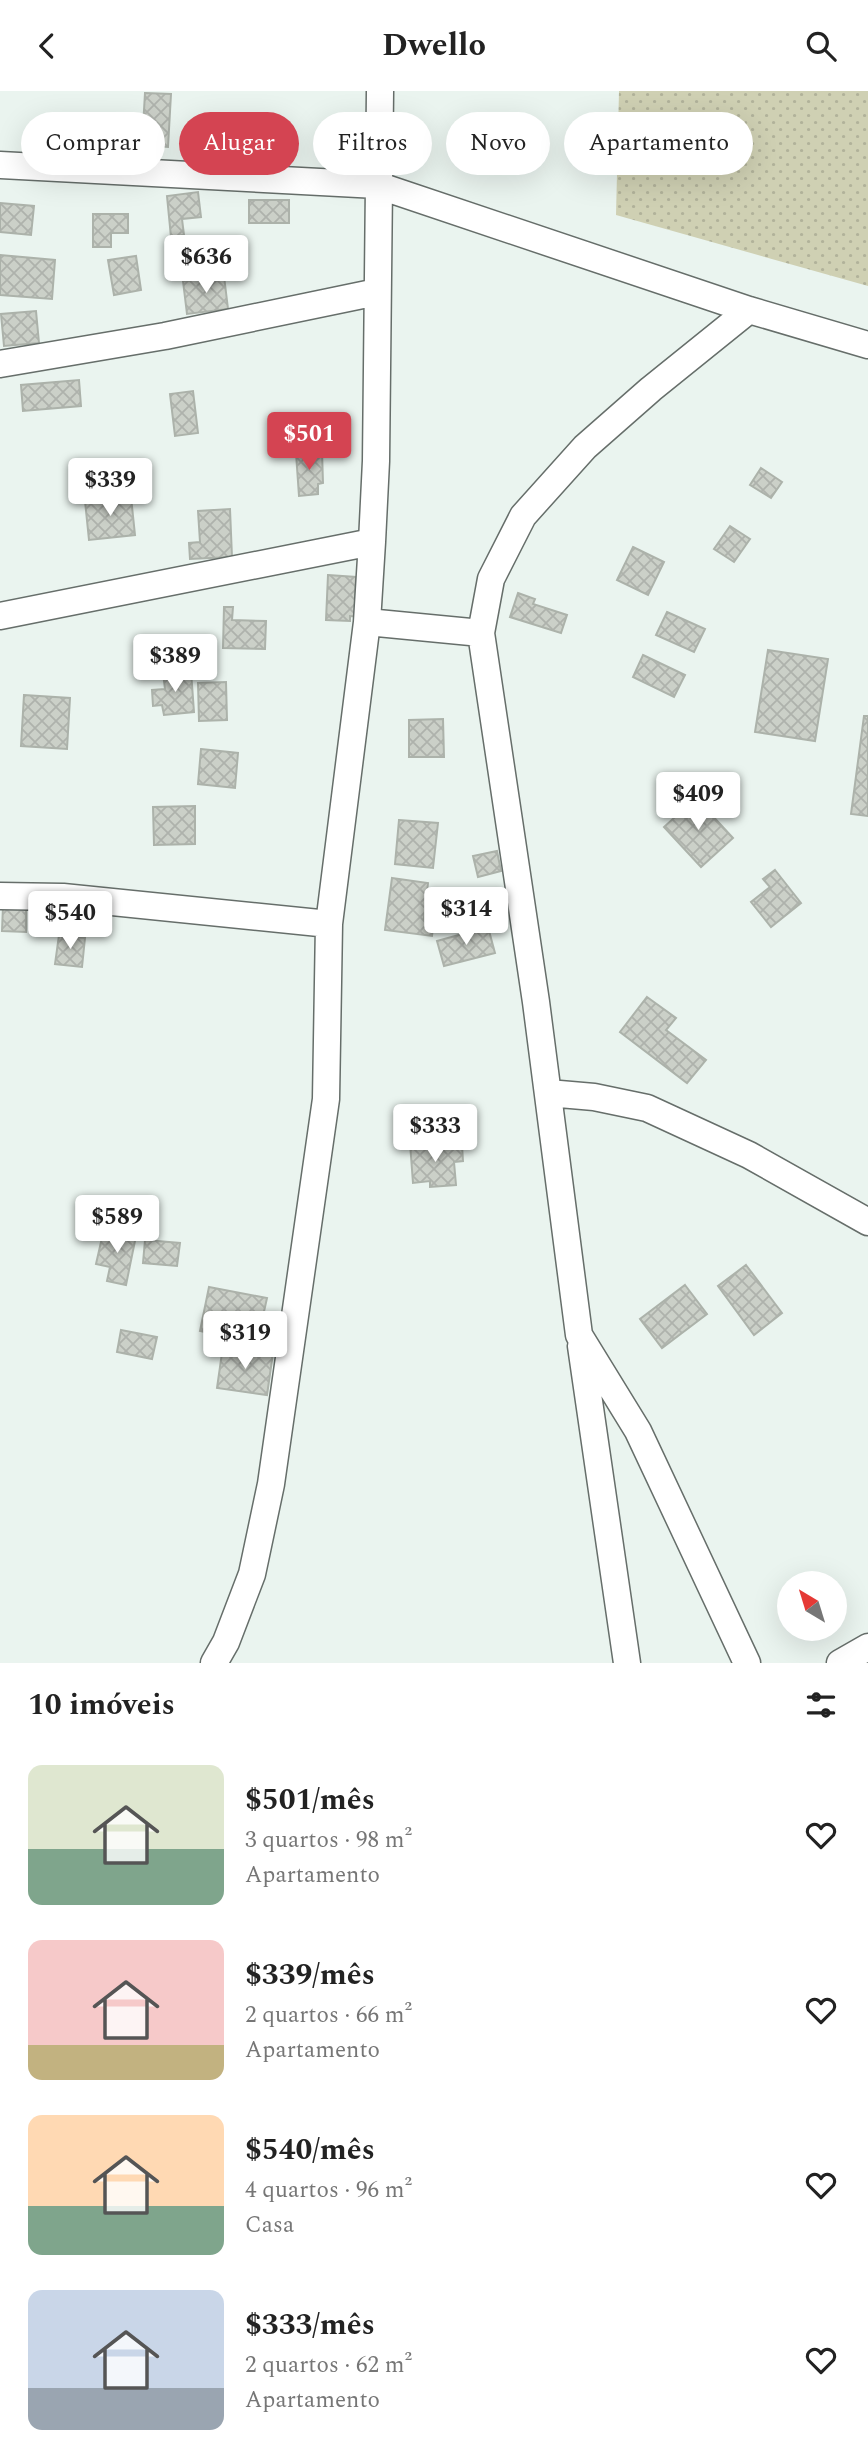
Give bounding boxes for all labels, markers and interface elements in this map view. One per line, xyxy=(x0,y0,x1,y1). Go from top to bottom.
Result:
text: Dwello xyxy=(382,21,486,70)
icon: back xyxy=(28,27,66,65)
icon: search xyxy=(802,27,840,65)
chip: Comprar xyxy=(21,112,165,175)
chip: Alugar xyxy=(179,112,299,175)
chip: Filtros xyxy=(313,112,432,175)
chip: Novo xyxy=(446,112,550,175)
chip: Apartamento xyxy=(564,112,753,175)
pin: $636 xyxy=(165,235,247,295)
text: $636 xyxy=(180,240,232,275)
pin: $501 xyxy=(268,413,350,472)
text: $501 xyxy=(283,417,335,452)
pin: $339 xyxy=(69,459,151,518)
text: $339 xyxy=(84,463,136,498)
pin: $389 xyxy=(134,635,216,694)
text: $389 xyxy=(149,639,201,674)
pin: $409 xyxy=(657,773,739,832)
text: $409 xyxy=(672,777,724,812)
pin: $314 xyxy=(425,887,507,947)
pin: $540 xyxy=(29,891,111,951)
text: $314 xyxy=(440,892,492,927)
text: $540 xyxy=(44,896,96,931)
pin: $333 xyxy=(394,1105,476,1164)
text: $333 xyxy=(409,1109,461,1144)
pin: $589 xyxy=(76,1195,158,1255)
text: $589 xyxy=(91,1200,143,1235)
pin: $319 xyxy=(204,1311,286,1371)
text: $319 xyxy=(219,1316,271,1351)
north arrow xyxy=(777,1571,847,1641)
map controls xyxy=(777,1571,847,1641)
text: 10 imóveis xyxy=(28,1682,175,1728)
icon: filters xyxy=(802,1686,840,1724)
text: $501/mês xyxy=(245,1777,375,1823)
icon: home xyxy=(84,1793,168,1877)
icon: heart xyxy=(802,1816,840,1854)
text: 3 quartos · 98 m² xyxy=(245,1823,412,1858)
text: Apartamento xyxy=(245,1858,380,1893)
text: $339/mês xyxy=(245,1952,375,1998)
icon: home xyxy=(84,1968,168,2052)
icon: heart xyxy=(802,1991,840,2029)
text: 2 quartos · 66 m² xyxy=(245,1998,412,2033)
text: Apartamento xyxy=(245,2033,380,2068)
text: $540/mês xyxy=(245,2127,375,2173)
icon: home xyxy=(84,2143,168,2227)
icon: heart xyxy=(802,2166,840,2204)
text: 4 quartos · 96 m² xyxy=(245,2173,412,2208)
text: Casa xyxy=(245,2208,294,2243)
text: $333/mês xyxy=(245,2302,375,2348)
icon: home xyxy=(84,2318,168,2402)
icon: heart xyxy=(802,2341,840,2379)
text: 2 quartos · 62 m² xyxy=(245,2348,412,2383)
text: Apartamento xyxy=(245,2383,380,2418)

